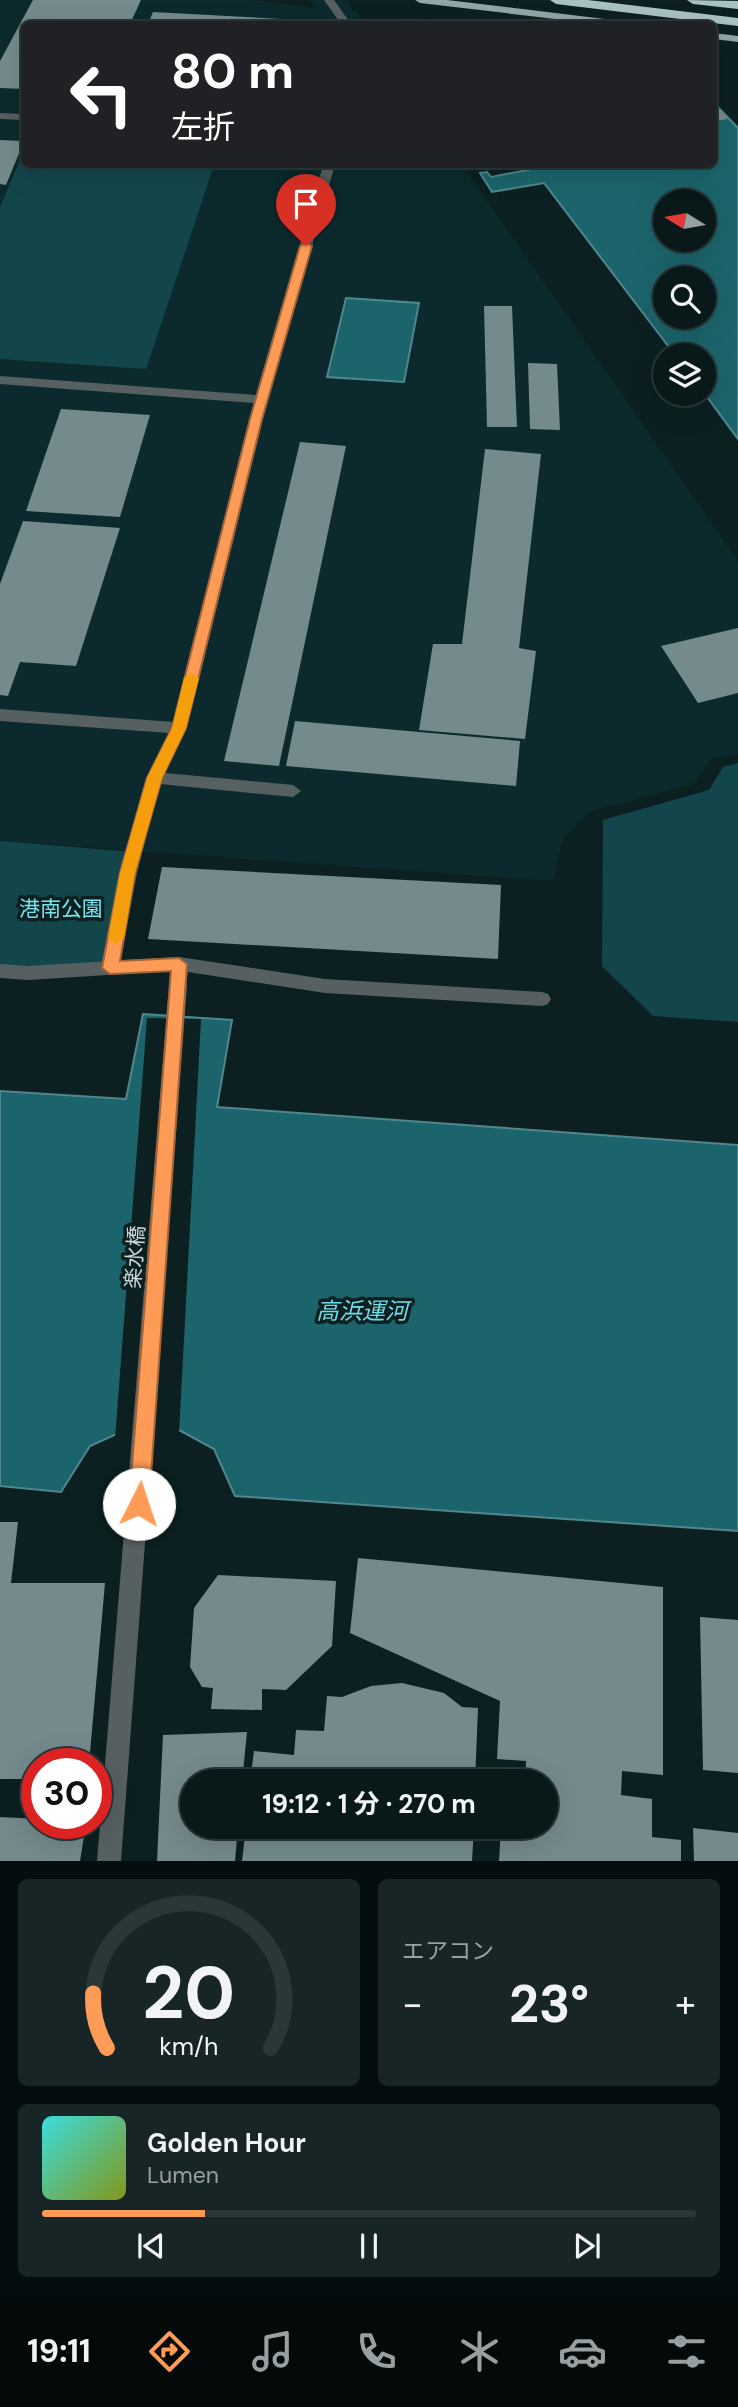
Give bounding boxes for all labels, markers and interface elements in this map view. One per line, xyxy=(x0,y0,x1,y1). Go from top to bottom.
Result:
text: 80 m xyxy=(171,39,294,103)
icon: left xyxy=(56,49,147,140)
text: 左折 xyxy=(171,106,235,148)
pin xyxy=(276,174,336,246)
icon: arrive xyxy=(287,185,325,223)
north arrow xyxy=(653,189,716,252)
map controls xyxy=(653,189,716,406)
button: search xyxy=(653,266,716,329)
button: layers xyxy=(653,343,716,406)
park label: 港南公園 xyxy=(19,895,103,923)
street label: 楽水橋 xyxy=(119,1225,151,1289)
water label: 高浜運河 xyxy=(316,1296,412,1326)
position arrow xyxy=(102,1467,176,1541)
speed limit sign: 30 xyxy=(21,1748,112,1839)
text: 19:12 · 1 分 · 270 m xyxy=(262,1787,476,1821)
text: エアコン xyxy=(402,1936,494,1966)
text: 20 xyxy=(143,1947,235,2042)
text: 23° xyxy=(509,1970,589,2038)
text: − xyxy=(402,1979,423,2029)
text: + xyxy=(675,1979,696,2029)
text: km/h xyxy=(159,2030,219,2063)
text: Golden Hour xyxy=(147,2126,306,2160)
text: Lumen xyxy=(147,2160,219,2190)
icon: previous xyxy=(132,2227,170,2265)
icon: pause xyxy=(350,2227,388,2265)
icon: next xyxy=(568,2227,606,2265)
icon: directions xyxy=(145,2327,194,2376)
icon: music xyxy=(248,2327,297,2376)
icon: phone xyxy=(352,2327,401,2376)
icon: climate xyxy=(455,2327,504,2376)
icon: car xyxy=(558,2327,607,2376)
icon: filters xyxy=(662,2327,711,2376)
text: 19:11 xyxy=(27,2330,91,2372)

